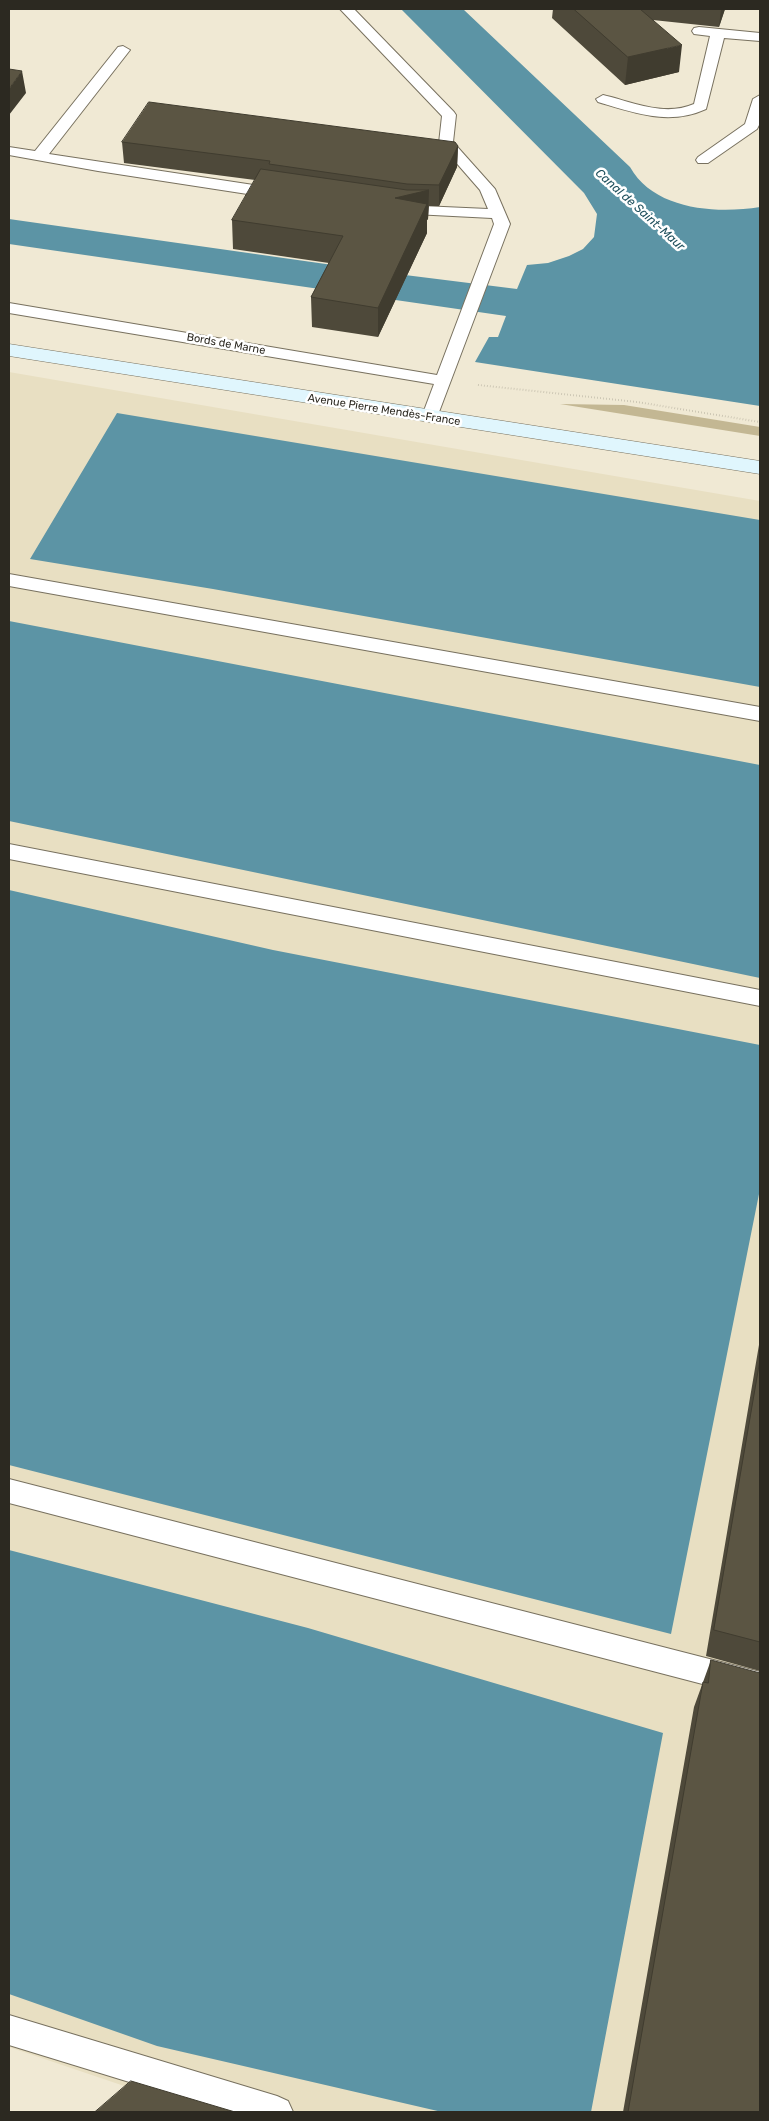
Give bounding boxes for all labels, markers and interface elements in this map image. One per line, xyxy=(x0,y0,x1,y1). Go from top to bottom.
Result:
water label: Canal de Saint-Maur xyxy=(592,166,688,254)
street label: Bords de Marne xyxy=(186,331,266,357)
street label: Avenue Pierre Mendès-France xyxy=(307,391,461,429)

